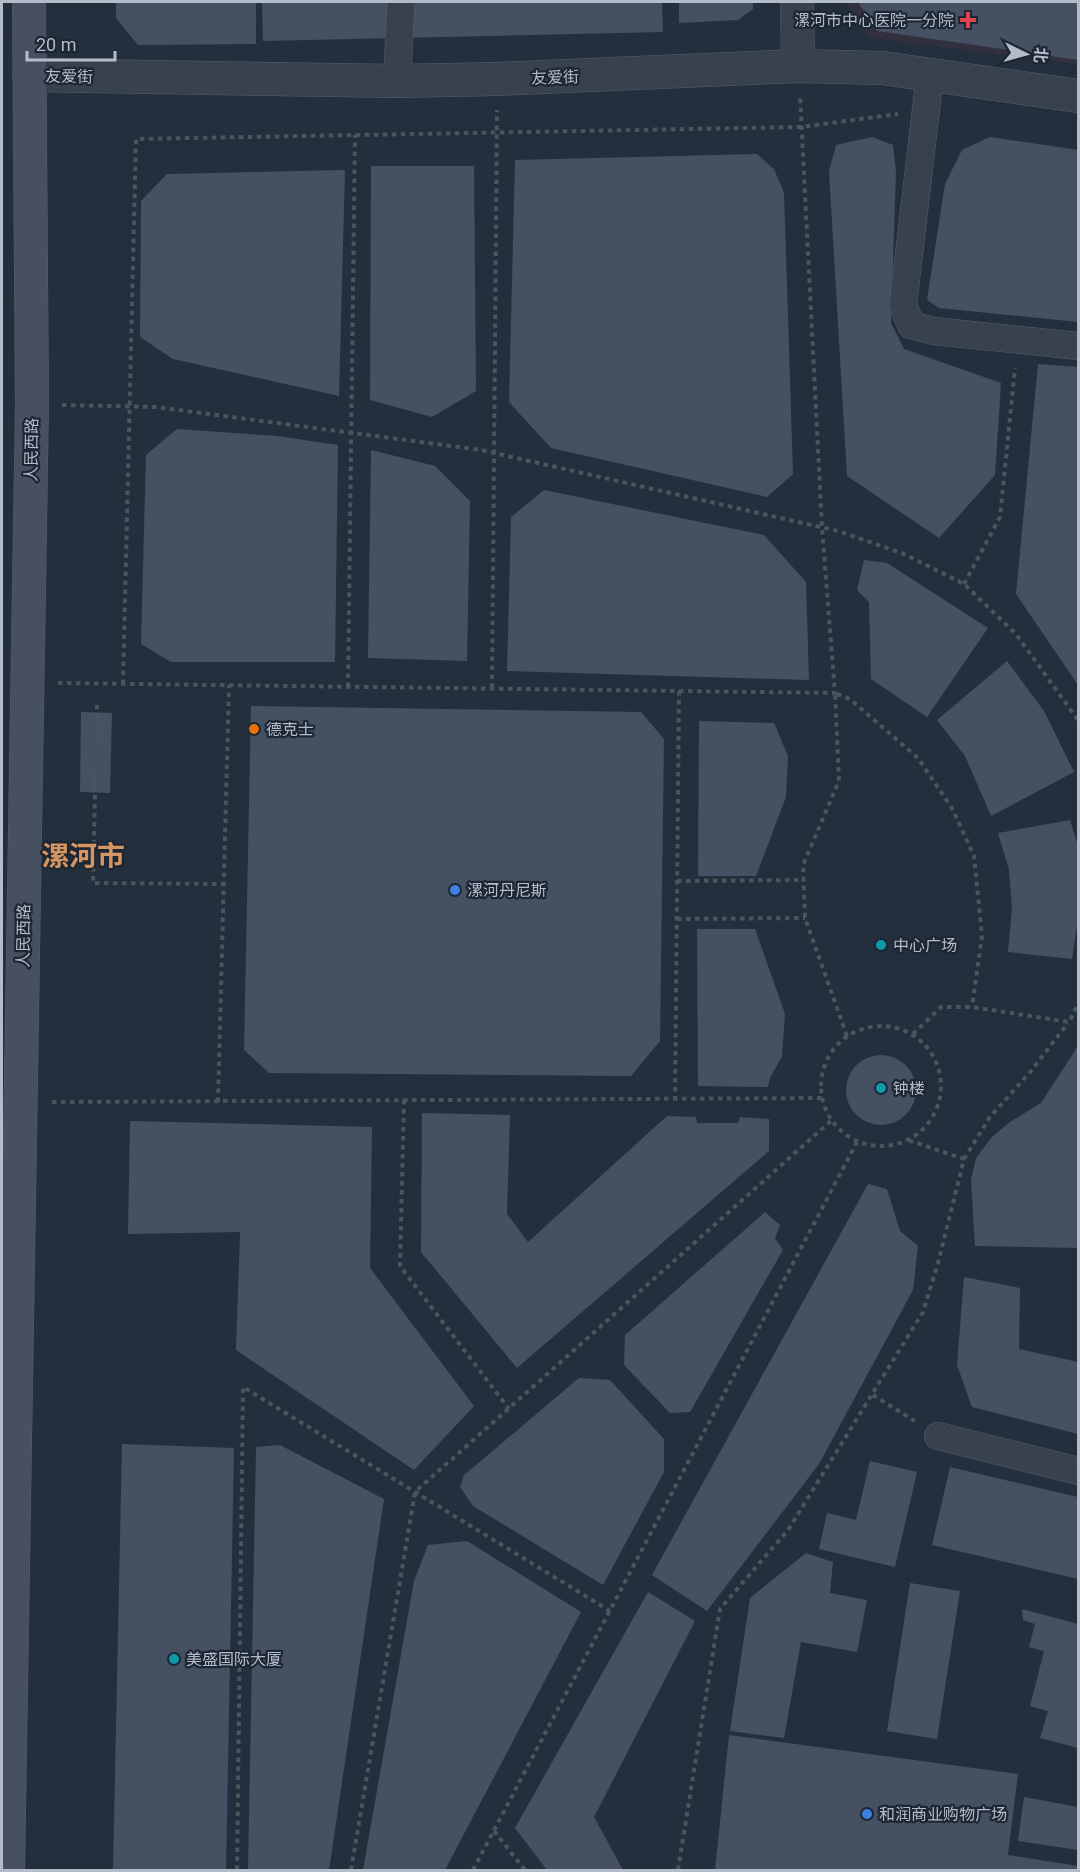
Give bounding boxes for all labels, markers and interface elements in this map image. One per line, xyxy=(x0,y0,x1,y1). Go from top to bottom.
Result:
place label: 漯河市中心医院一分院 xyxy=(794,11,954,30)
marker: 漯河市中心医院一分院 xyxy=(959,11,977,29)
scale bar xyxy=(27,24,116,62)
north arrow xyxy=(996,24,1056,84)
text: 20 m xyxy=(36,34,76,55)
text: 北 xyxy=(1030,46,1051,64)
street label: 友爱街 xyxy=(45,67,93,86)
street label: 友爱街 xyxy=(531,67,579,88)
street label: 人民西路 xyxy=(21,418,42,482)
place label: 德克士 xyxy=(266,720,314,739)
marker: 德克士 xyxy=(247,722,261,736)
district label: 漯河市 xyxy=(41,840,125,873)
place label: 漯河丹尼斯 xyxy=(467,881,547,900)
marker: 漯河丹尼斯 xyxy=(448,883,462,897)
street label: 人民西路 xyxy=(13,904,34,968)
place label: 中心广场 xyxy=(893,936,957,955)
marker: 中心广场 xyxy=(874,938,888,952)
place label: 钟楼 xyxy=(893,1079,925,1098)
marker: 钟楼 xyxy=(874,1081,888,1095)
place label: 美盛国际大厦 xyxy=(186,1650,282,1669)
marker: 美盛国际大厦 xyxy=(167,1652,181,1666)
place label: 和润商业购物广场 xyxy=(879,1805,1007,1824)
marker: 和润商业购物广场 xyxy=(860,1807,874,1821)

